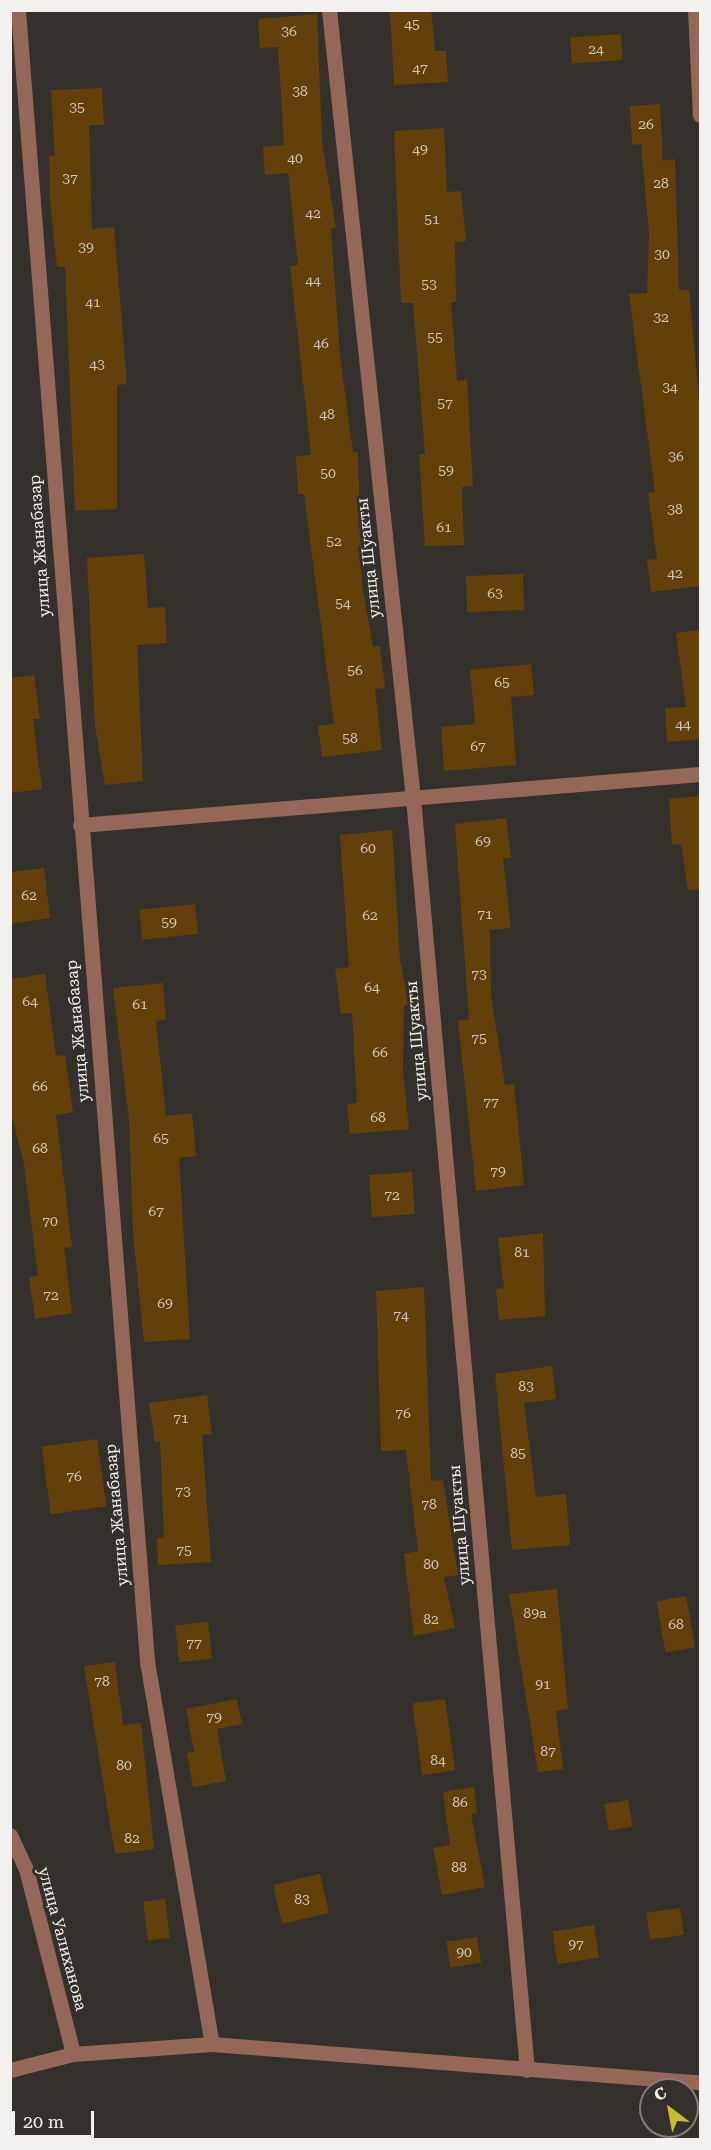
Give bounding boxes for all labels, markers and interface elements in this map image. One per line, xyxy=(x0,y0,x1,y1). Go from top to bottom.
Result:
house number: 45 xyxy=(404,16,420,32)
house number: 36 xyxy=(281,23,297,39)
house number: 24 xyxy=(588,41,604,57)
house number: 47 xyxy=(412,60,428,76)
house number: 38 xyxy=(292,83,308,99)
house number: 35 xyxy=(69,99,85,115)
house number: 26 xyxy=(638,116,654,132)
house number: 49 xyxy=(412,141,428,157)
house number: 40 xyxy=(287,150,303,166)
house number: 37 xyxy=(62,170,78,186)
house number: 28 xyxy=(653,175,669,191)
house number: 42 xyxy=(305,205,321,221)
house number: 51 xyxy=(424,211,440,227)
house number: 39 xyxy=(78,239,94,255)
house number: 30 xyxy=(654,246,670,262)
house number: 44 xyxy=(305,272,321,288)
house number: 53 xyxy=(421,276,437,292)
house number: 41 xyxy=(85,294,101,310)
house number: 32 xyxy=(653,309,669,325)
house number: 55 xyxy=(427,329,443,345)
house number: 46 xyxy=(313,335,329,351)
house number: 43 xyxy=(89,356,105,372)
house number: 34 xyxy=(662,379,678,395)
house number: 57 xyxy=(437,395,453,411)
house number: 48 xyxy=(319,406,335,422)
house number: 36 xyxy=(668,448,684,464)
house number: 59 xyxy=(438,462,454,478)
house number: 50 xyxy=(320,465,336,481)
street label: улица Жанабазар xyxy=(25,474,55,618)
street label: улица Шуакты xyxy=(353,497,385,619)
house number: 38 xyxy=(667,501,683,517)
house number: 61 xyxy=(436,519,452,535)
house number: 52 xyxy=(326,533,342,549)
house number: 42 xyxy=(667,565,683,581)
house number: 63 xyxy=(487,585,503,601)
house number: 54 xyxy=(335,595,351,611)
house number: 56 xyxy=(347,662,363,678)
house number: 65 xyxy=(494,674,510,690)
house number: 44 xyxy=(675,716,691,732)
house number: 58 xyxy=(342,730,358,746)
house number: 67 xyxy=(470,738,486,754)
house number: 69 xyxy=(475,833,491,849)
house number: 60 xyxy=(360,840,376,856)
house number: 62 xyxy=(21,887,37,903)
house number: 71 xyxy=(477,906,493,922)
house number: 62 xyxy=(362,907,378,923)
house number: 59 xyxy=(161,914,177,930)
street label: улица Жанабазар xyxy=(62,959,94,1103)
house number: 73 xyxy=(471,966,487,982)
house number: 64 xyxy=(364,979,380,995)
street label: улица Шуакты xyxy=(402,980,432,1102)
house number: 64 xyxy=(22,993,38,1009)
house number: 61 xyxy=(132,996,148,1012)
house number: 75 xyxy=(471,1030,487,1046)
house number: 66 xyxy=(372,1044,388,1060)
house number: 66 xyxy=(32,1078,48,1094)
house number: 77 xyxy=(483,1094,499,1110)
house number: 68 xyxy=(370,1109,386,1125)
house number: 65 xyxy=(153,1130,169,1146)
house number: 68 xyxy=(32,1140,48,1156)
house number: 79 xyxy=(490,1163,506,1179)
house number: 72 xyxy=(384,1187,400,1203)
house number: 67 xyxy=(148,1203,164,1219)
house number: 70 xyxy=(42,1213,58,1229)
house number: 81 xyxy=(514,1244,530,1260)
house number: 72 xyxy=(43,1287,59,1303)
house number: 69 xyxy=(157,1295,173,1311)
house number: 74 xyxy=(393,1307,409,1323)
house number: 83 xyxy=(518,1378,534,1394)
house number: 76 xyxy=(395,1405,411,1421)
house number: 71 xyxy=(173,1410,189,1426)
street label: улица Жанабазар xyxy=(101,1443,133,1587)
house number: 85 xyxy=(510,1445,526,1461)
street label: улица Шуакты xyxy=(445,1464,475,1586)
house number: 76 xyxy=(66,1468,82,1484)
house number: 73 xyxy=(175,1483,191,1499)
house number: 78 xyxy=(421,1496,437,1512)
house number: 75 xyxy=(176,1542,192,1558)
house number: 80 xyxy=(423,1556,439,1572)
house number: 89а xyxy=(523,1605,547,1621)
house number: 82 xyxy=(423,1611,439,1627)
house number: 68 xyxy=(668,1616,684,1632)
house number: 77 xyxy=(186,1635,202,1651)
house number: 78 xyxy=(94,1673,110,1689)
house number: 91 xyxy=(535,1676,551,1692)
house number: 79 xyxy=(206,1709,222,1725)
house number: 87 xyxy=(540,1743,556,1759)
house number: 84 xyxy=(430,1752,446,1768)
house number: 80 xyxy=(116,1757,132,1773)
house number: 86 xyxy=(452,1794,468,1810)
house number: 82 xyxy=(124,1830,140,1846)
house number: 88 xyxy=(451,1859,467,1875)
street label: улица Уалиханова xyxy=(34,1865,90,2013)
house number: 83 xyxy=(294,1891,310,1907)
house number: 97 xyxy=(568,1936,584,1952)
house number: 90 xyxy=(456,1944,472,1960)
north arrow xyxy=(639,2078,699,2138)
text: С xyxy=(650,2083,670,2105)
scale bar xyxy=(15,2099,98,2137)
text: 20 m xyxy=(23,2111,64,2132)

